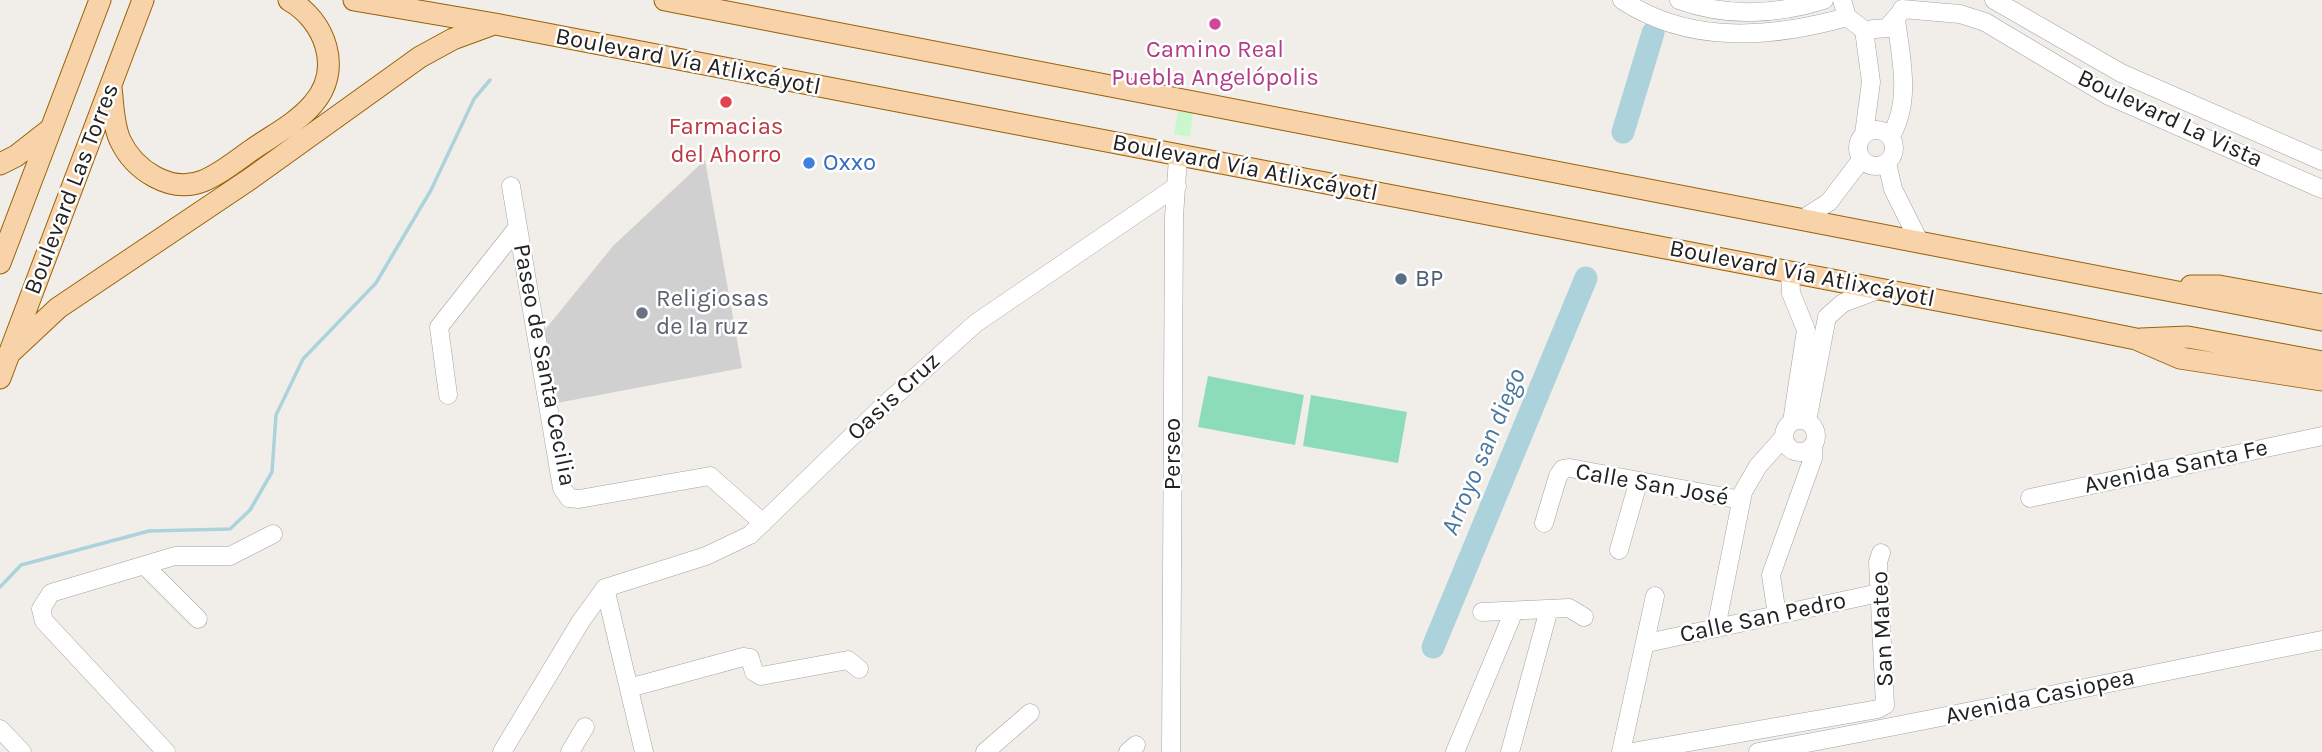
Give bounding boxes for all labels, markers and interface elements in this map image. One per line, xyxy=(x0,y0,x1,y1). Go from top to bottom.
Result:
marker: Camino Real Puebla Angelópolis xyxy=(1207,16,1223,32)
street label: Boulevard Vía Atlixcáyotl xyxy=(553,22,823,102)
place label: Camino Real Puebla Angelópolis xyxy=(1111,36,1319,92)
street label: Boulevard La Vista xyxy=(2073,63,2267,175)
street label: Boulevard Las Torres xyxy=(18,79,126,299)
marker: Farmacias del Ahorro xyxy=(718,94,734,110)
place label: Farmacias del Ahorro xyxy=(669,113,783,169)
street label: Boulevard Vía Atlixcáyotl xyxy=(1110,128,1380,208)
place label: Oxxo xyxy=(823,149,876,177)
marker: Oxxo xyxy=(801,155,817,171)
street label: Boulevard Vía Atlixcáyotl xyxy=(1667,234,1937,314)
street label: Paseo de Santa Cecilia xyxy=(506,241,582,489)
place label: BP xyxy=(1415,265,1443,293)
marker: BP xyxy=(1393,271,1409,287)
place label: Religiosas de la ruz xyxy=(656,285,769,341)
marker: Religiosas de la ruz xyxy=(634,305,650,321)
street label: Oasis Cruz xyxy=(842,347,946,447)
water label: Arroyo san diego xyxy=(1435,364,1533,540)
street label: Perseo xyxy=(1159,418,1187,490)
street label: Avenida Santa Fe xyxy=(2082,433,2270,501)
street label: Calle San José xyxy=(1573,457,1731,513)
street label: San Mateo xyxy=(1866,570,1900,688)
street label: Calle San Pedro xyxy=(1677,586,1849,650)
street label: Avenida Casiopea xyxy=(1943,663,2137,731)

